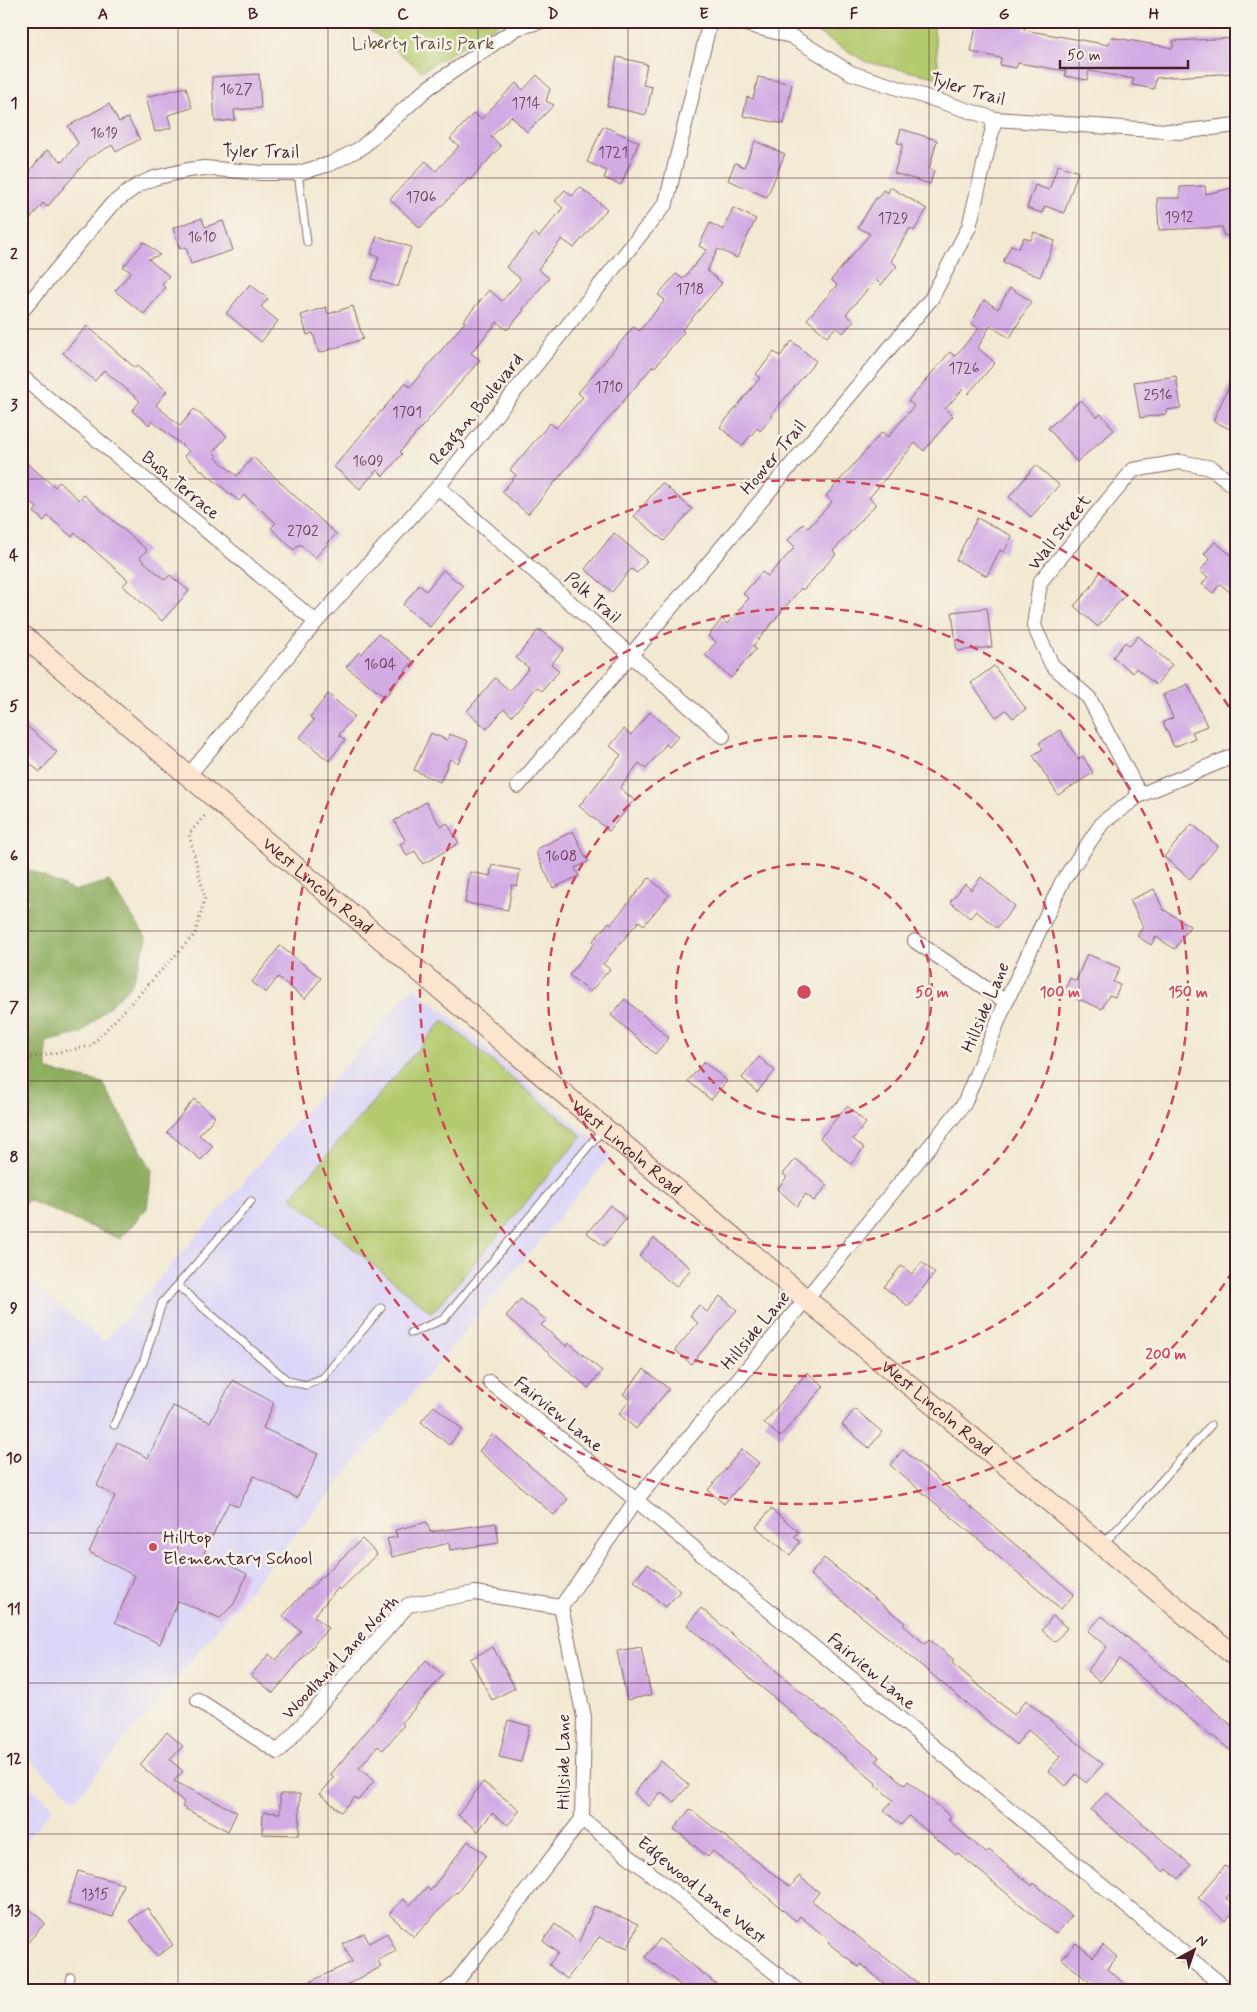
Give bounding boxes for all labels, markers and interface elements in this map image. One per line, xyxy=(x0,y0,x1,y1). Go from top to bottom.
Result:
text: A xyxy=(98,4,108,25)
text: B xyxy=(248,4,258,25)
text: C xyxy=(397,4,409,25)
text: D xyxy=(547,4,559,25)
text: E xyxy=(699,4,709,25)
text: F xyxy=(850,4,859,25)
text: G xyxy=(999,4,1010,25)
text: H xyxy=(1149,4,1160,25)
park label: Liberty Trails Park xyxy=(352,32,494,56)
scale bar xyxy=(1060,38,1187,70)
text: 50 m xyxy=(1067,46,1101,66)
street label: Tyler Trail xyxy=(927,68,1008,112)
house number: 1627 xyxy=(219,80,253,100)
text: 1 xyxy=(10,93,18,114)
house number: 1714 xyxy=(512,94,541,114)
house number: 1619 xyxy=(90,124,118,144)
street label: Tyler Trail xyxy=(222,139,300,165)
house number: 1721 xyxy=(598,143,628,163)
house number: 1706 xyxy=(406,188,437,208)
house number: 1912 xyxy=(1165,208,1193,228)
house number: 1729 xyxy=(878,209,908,229)
house number: 1610 xyxy=(187,228,217,248)
text: 2 xyxy=(10,244,18,265)
house number: 1718 xyxy=(676,280,704,300)
street label: Reagan Boulevard xyxy=(424,349,531,472)
house number: 1726 xyxy=(949,359,980,379)
house number: 1710 xyxy=(595,378,623,398)
house number: 2516 xyxy=(1144,386,1173,406)
text: 3 xyxy=(10,395,18,416)
house number: 1701 xyxy=(392,403,422,423)
street label: Hoover Trail xyxy=(735,415,812,500)
street label: Bush Terrace xyxy=(136,446,225,526)
house number: 1609 xyxy=(352,452,384,472)
street label: Wall Street xyxy=(1023,489,1097,575)
house number: 2702 xyxy=(287,522,319,542)
text: 4 xyxy=(9,545,19,566)
street label: Polk Trail xyxy=(559,567,626,629)
house number: 1604 xyxy=(364,655,397,675)
text: 5 xyxy=(9,696,19,717)
street label: West Lincoln Road xyxy=(257,832,378,940)
text: 6 xyxy=(10,846,18,867)
house number: 1608 xyxy=(545,847,577,867)
street label: Hillside Lane xyxy=(956,958,1016,1056)
centre of rings xyxy=(795,983,813,1001)
text: 50 m xyxy=(915,983,949,1003)
text: 100 m xyxy=(1040,983,1080,1003)
text: 150 m xyxy=(1168,983,1208,1003)
text: 7 xyxy=(9,997,19,1018)
street label: West Lincoln Road xyxy=(566,1094,687,1202)
text: 8 xyxy=(9,1147,19,1168)
street label: Hillside Lane xyxy=(716,1286,796,1375)
text: 9 xyxy=(10,1298,18,1319)
text: 200 m xyxy=(1146,1345,1187,1365)
street label: West Lincoln Road xyxy=(875,1355,997,1462)
street label: Fairview Lane xyxy=(509,1371,608,1458)
text: 10 xyxy=(6,1448,22,1469)
place label: Hilltop Elementary School xyxy=(163,1526,313,1571)
marker: Hilltop Elementary School xyxy=(147,1541,159,1553)
street label: Woodland Lane North xyxy=(277,1590,405,1725)
text: 11 xyxy=(7,1599,21,1620)
street label: Fairview Lane xyxy=(822,1628,921,1716)
street label: Hillside Lane xyxy=(552,1714,576,1810)
text: 12 xyxy=(6,1749,22,1770)
street label: Edgewood Lane West xyxy=(631,1831,771,1952)
house number: 1315 xyxy=(81,1885,109,1905)
text: 13 xyxy=(7,1900,21,1921)
north arrow xyxy=(1170,1924,1220,1974)
text: N xyxy=(1192,1931,1211,1951)

